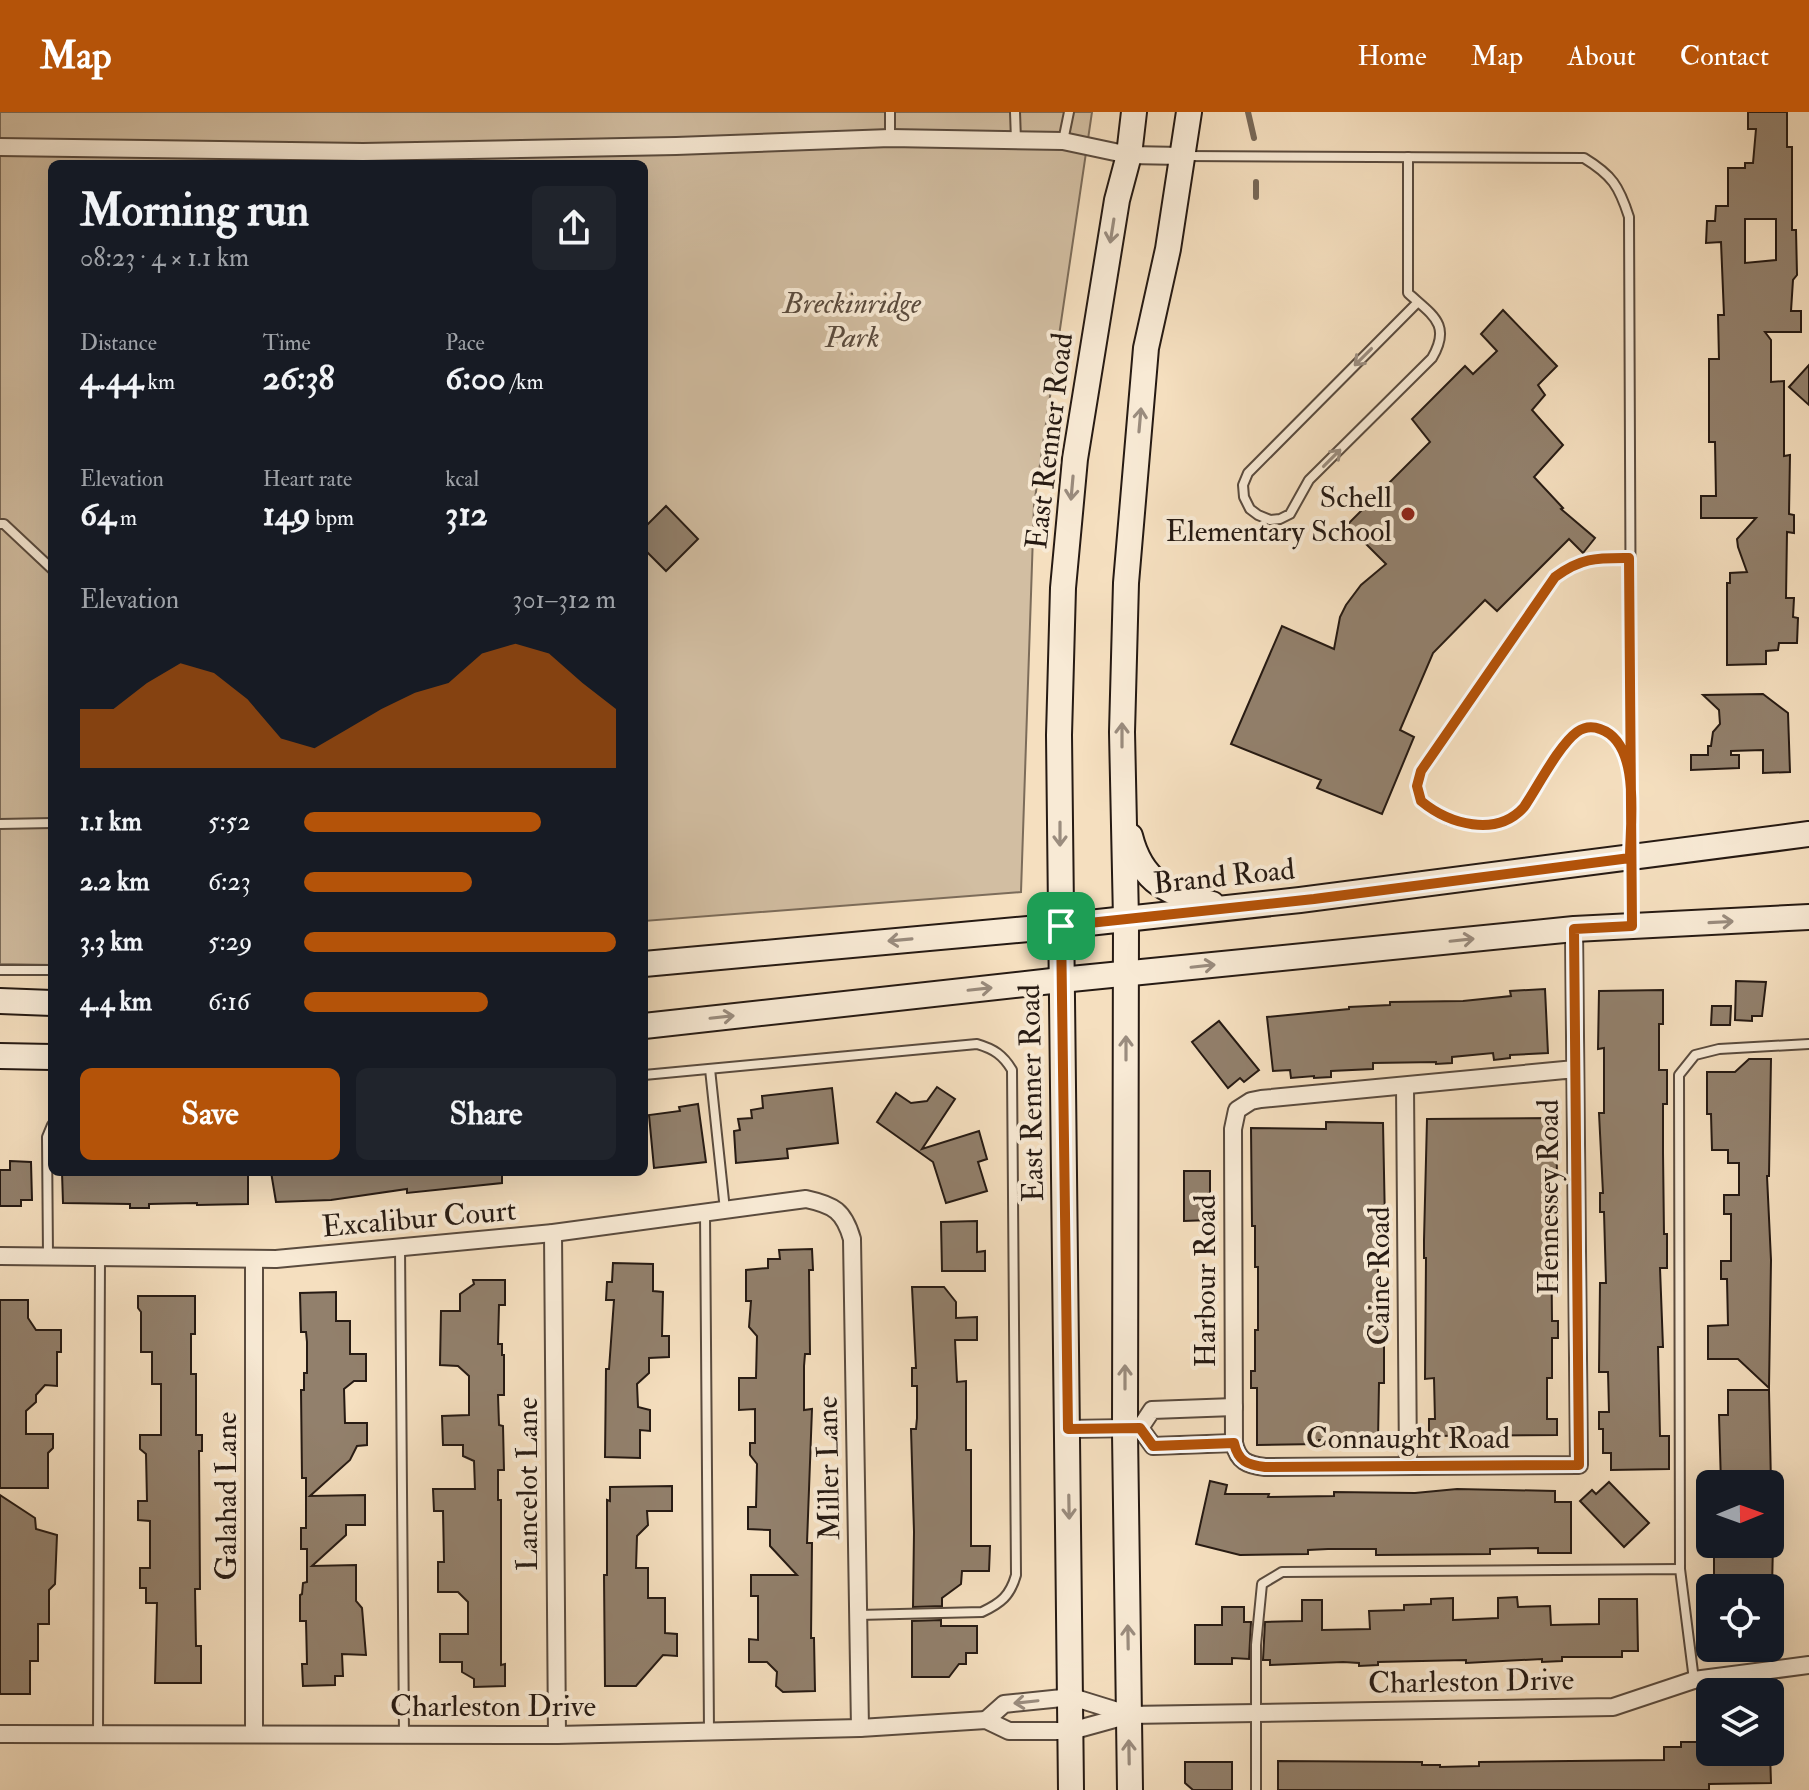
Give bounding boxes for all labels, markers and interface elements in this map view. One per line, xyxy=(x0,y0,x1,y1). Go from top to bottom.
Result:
text: Map xyxy=(40,32,111,80)
text: Home xyxy=(1357,39,1427,74)
text: Map xyxy=(1471,39,1523,74)
text: About xyxy=(1567,39,1636,74)
text: Contact xyxy=(1680,39,1769,74)
text: Morning run xyxy=(80,184,309,239)
button: share xyxy=(532,186,616,270)
one-way arrow xyxy=(1104,218,1119,243)
text: 08:23 · 4 × 1.1 km xyxy=(80,242,249,274)
park label: Breckinridge Park xyxy=(781,285,922,356)
text: Distance xyxy=(80,329,157,357)
text: Time xyxy=(263,329,311,357)
text: Pace xyxy=(445,329,485,357)
street label: East Renner Road xyxy=(1018,331,1081,551)
one-way arrow xyxy=(1353,348,1373,367)
text: 4.44 xyxy=(80,357,143,400)
text: 26:38 xyxy=(263,357,334,400)
text: 6:00 xyxy=(445,357,506,400)
text: km xyxy=(143,368,175,396)
text: /km xyxy=(506,368,544,396)
one-way arrow xyxy=(1133,407,1148,434)
one-way arrow xyxy=(1322,449,1341,468)
text: Elevation xyxy=(80,465,164,493)
text: Heart rate xyxy=(263,465,352,493)
text: kcal xyxy=(445,465,479,493)
one-way arrow xyxy=(1064,474,1079,500)
place label: Schell Elementary School xyxy=(1166,479,1392,550)
text: 64 xyxy=(80,493,115,536)
text: 149 xyxy=(263,493,311,536)
text: 312 xyxy=(445,493,488,536)
text: m xyxy=(115,504,137,532)
text: bpm xyxy=(311,504,354,532)
marker: Schell Elementary School xyxy=(1399,505,1417,523)
text: Elevation xyxy=(80,584,179,616)
text: 301–312 m xyxy=(512,584,616,616)
one-way arrow xyxy=(1114,722,1130,749)
text: 1.1 km xyxy=(80,806,142,838)
text: 5:52 xyxy=(208,806,250,838)
one-way arrow xyxy=(1052,820,1068,847)
street label: Brand Road xyxy=(1151,851,1297,902)
text: 2.2 km xyxy=(80,866,149,898)
text: 6:23 xyxy=(208,866,251,898)
pin xyxy=(1027,892,1095,960)
icon: arrive xyxy=(1039,904,1083,948)
one-way arrow xyxy=(1707,914,1734,929)
text: 3.3 km xyxy=(80,926,143,958)
text: 5:29 xyxy=(208,926,252,958)
one-way arrow xyxy=(887,933,914,948)
one-way arrow xyxy=(1448,933,1475,948)
one-way arrow xyxy=(1189,958,1216,973)
one-way arrow xyxy=(966,982,993,997)
street label: East Renner Road xyxy=(1011,984,1052,1202)
text: 4.4 km xyxy=(80,986,152,1018)
text: 6:16 xyxy=(208,986,250,1018)
one-way arrow xyxy=(708,1010,734,1025)
one-way arrow xyxy=(1118,1035,1134,1062)
button: Save xyxy=(80,1068,340,1160)
button: Share xyxy=(356,1068,616,1160)
street label: Hennessey Road xyxy=(1530,1099,1567,1295)
street label: Excalibur Court xyxy=(320,1192,518,1245)
street label: Harbour Road xyxy=(1187,1194,1224,1367)
street label: Caine Road xyxy=(1361,1206,1398,1346)
one-way arrow xyxy=(1117,1364,1133,1391)
street label: Miller Lane xyxy=(809,1395,848,1540)
street label: Lancelot Lane xyxy=(509,1397,546,1571)
street label: Galahad Lane xyxy=(208,1412,245,1580)
street label: Connaught Road xyxy=(1306,1420,1510,1457)
north arrow xyxy=(1696,1470,1784,1558)
map controls xyxy=(1696,1470,1784,1766)
one-way arrow xyxy=(1061,1493,1077,1520)
button: locate xyxy=(1696,1574,1784,1662)
one-way arrow xyxy=(1120,1624,1136,1651)
street label: Charleston Drive xyxy=(1368,1661,1574,1702)
button: layers xyxy=(1696,1678,1784,1766)
street label: Charleston Drive xyxy=(390,1688,596,1725)
one-way arrow xyxy=(1013,1695,1040,1710)
one-way arrow xyxy=(1122,1739,1137,1766)

